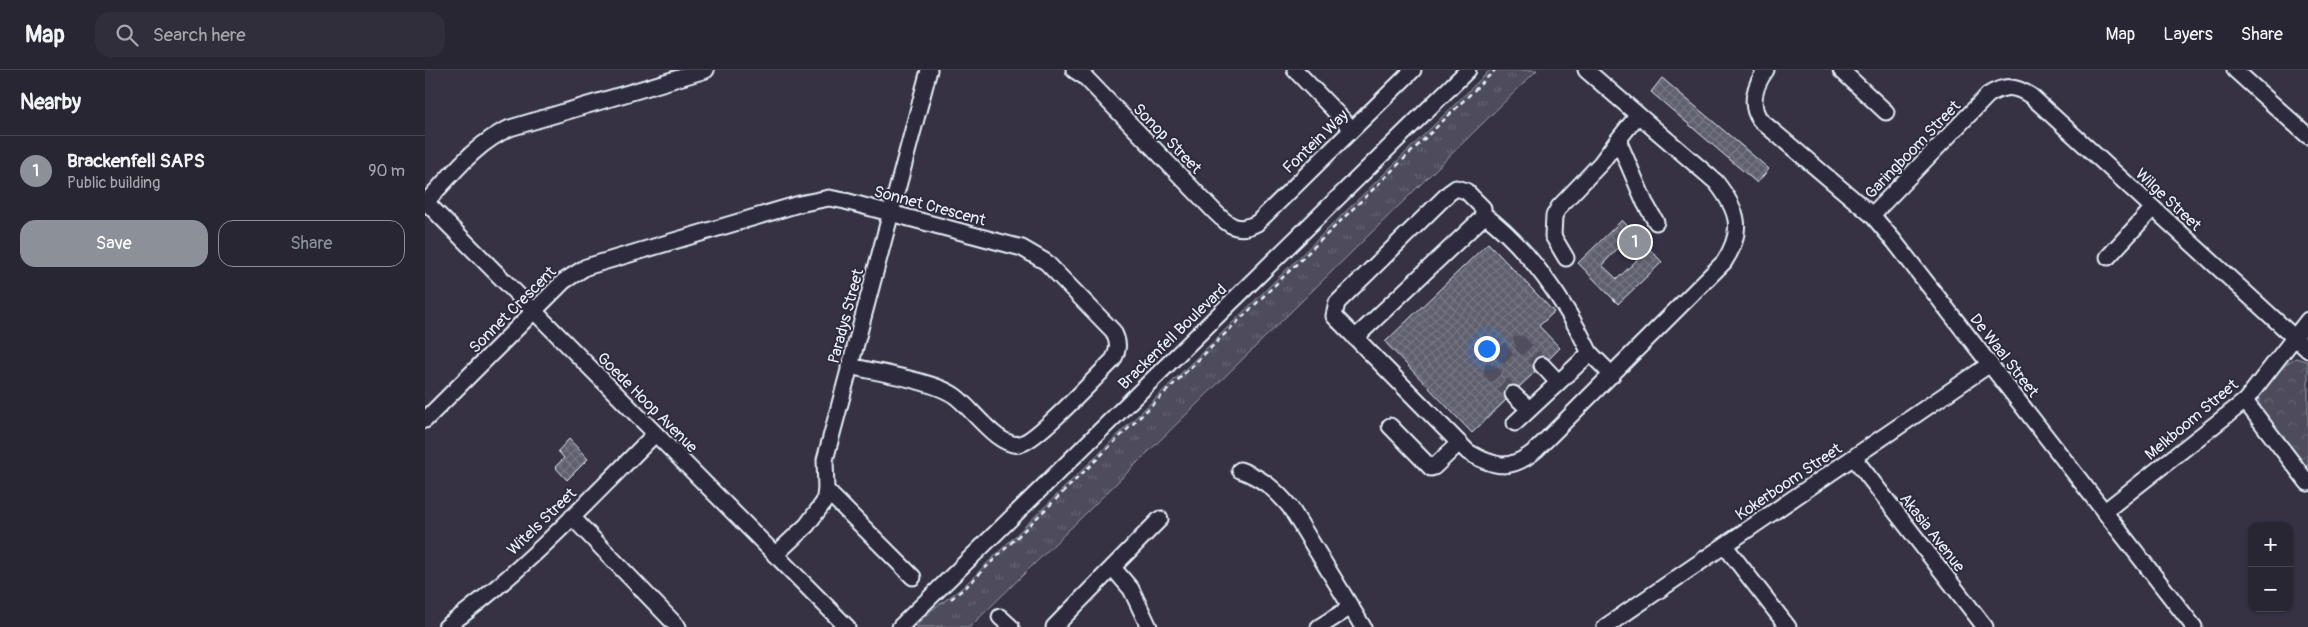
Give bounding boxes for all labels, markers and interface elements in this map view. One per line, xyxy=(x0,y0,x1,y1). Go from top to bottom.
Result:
search box xyxy=(95,12,445,57)
text: Map xyxy=(25,20,65,49)
icon: search xyxy=(113,21,141,49)
text: Search here xyxy=(153,23,246,47)
text: Map xyxy=(2106,23,2135,46)
text: Layers xyxy=(2163,23,2213,46)
text: Share xyxy=(2241,23,2283,46)
text: Nearby xyxy=(20,89,81,116)
street label: Garingboom Street xyxy=(1861,96,1965,203)
street label: Sonop Street xyxy=(1129,99,1206,179)
street label: Fontein Way xyxy=(1279,105,1353,178)
text: Brackenfell SAPS xyxy=(67,149,205,173)
text: 1 xyxy=(33,161,39,181)
text: 90 m xyxy=(368,161,405,181)
street label: Wilge Street xyxy=(2131,164,2206,236)
text: Public building xyxy=(67,173,160,193)
street label: Sonnet Crescent xyxy=(872,181,988,231)
button: Save xyxy=(20,220,208,267)
button: Share xyxy=(218,220,405,267)
pin: 1 xyxy=(1619,223,1651,261)
street label: Sonnet Crescent xyxy=(465,262,561,357)
street label: Paradys Street xyxy=(824,266,868,366)
street label: Brackenfell Boulevard xyxy=(1114,280,1231,394)
street label: De Waal Street xyxy=(1965,310,2043,402)
your location xyxy=(1474,336,1500,362)
street label: Goede Hoop Avenue xyxy=(593,348,702,457)
street label: Melkboom Street xyxy=(2141,375,2243,465)
street label: Kokerboom Street xyxy=(1732,439,1846,525)
street label: Witels Street xyxy=(503,483,581,560)
street label: Akasia Avenue xyxy=(1895,489,1969,576)
map controls xyxy=(2248,522,2293,612)
button: + xyxy=(2248,522,2293,567)
button: − xyxy=(2248,567,2293,612)

